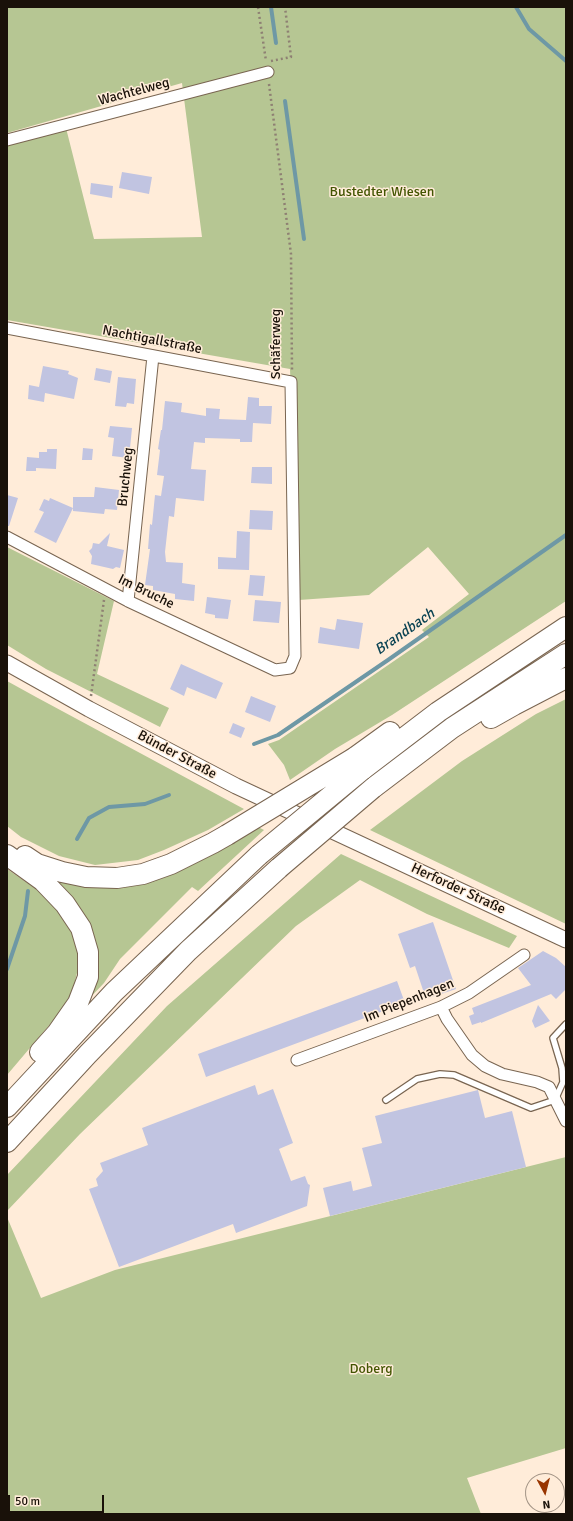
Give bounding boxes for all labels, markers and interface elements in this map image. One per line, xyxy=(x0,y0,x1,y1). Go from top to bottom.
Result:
street label: Wachtelweg xyxy=(97,74,171,110)
park label: Bustedter Wiesen xyxy=(330,184,434,200)
street label: Schäferweg xyxy=(268,309,284,379)
street label: Nachtigallstraße xyxy=(101,322,203,358)
street label: Bruchweg xyxy=(115,447,137,507)
street label: Im Bruche xyxy=(115,571,177,613)
water label: Brandbach xyxy=(372,605,438,659)
street label: Bünder Straße xyxy=(135,727,219,783)
street label: Herforder Straße xyxy=(408,860,508,918)
street label: Im Piepenhagen xyxy=(361,975,457,1027)
park label: Doberg xyxy=(349,1361,393,1377)
north arrow xyxy=(525,1473,565,1513)
scale bar xyxy=(10,1487,106,1513)
text: 50 m xyxy=(15,1494,40,1509)
text: N xyxy=(542,1497,551,1511)

